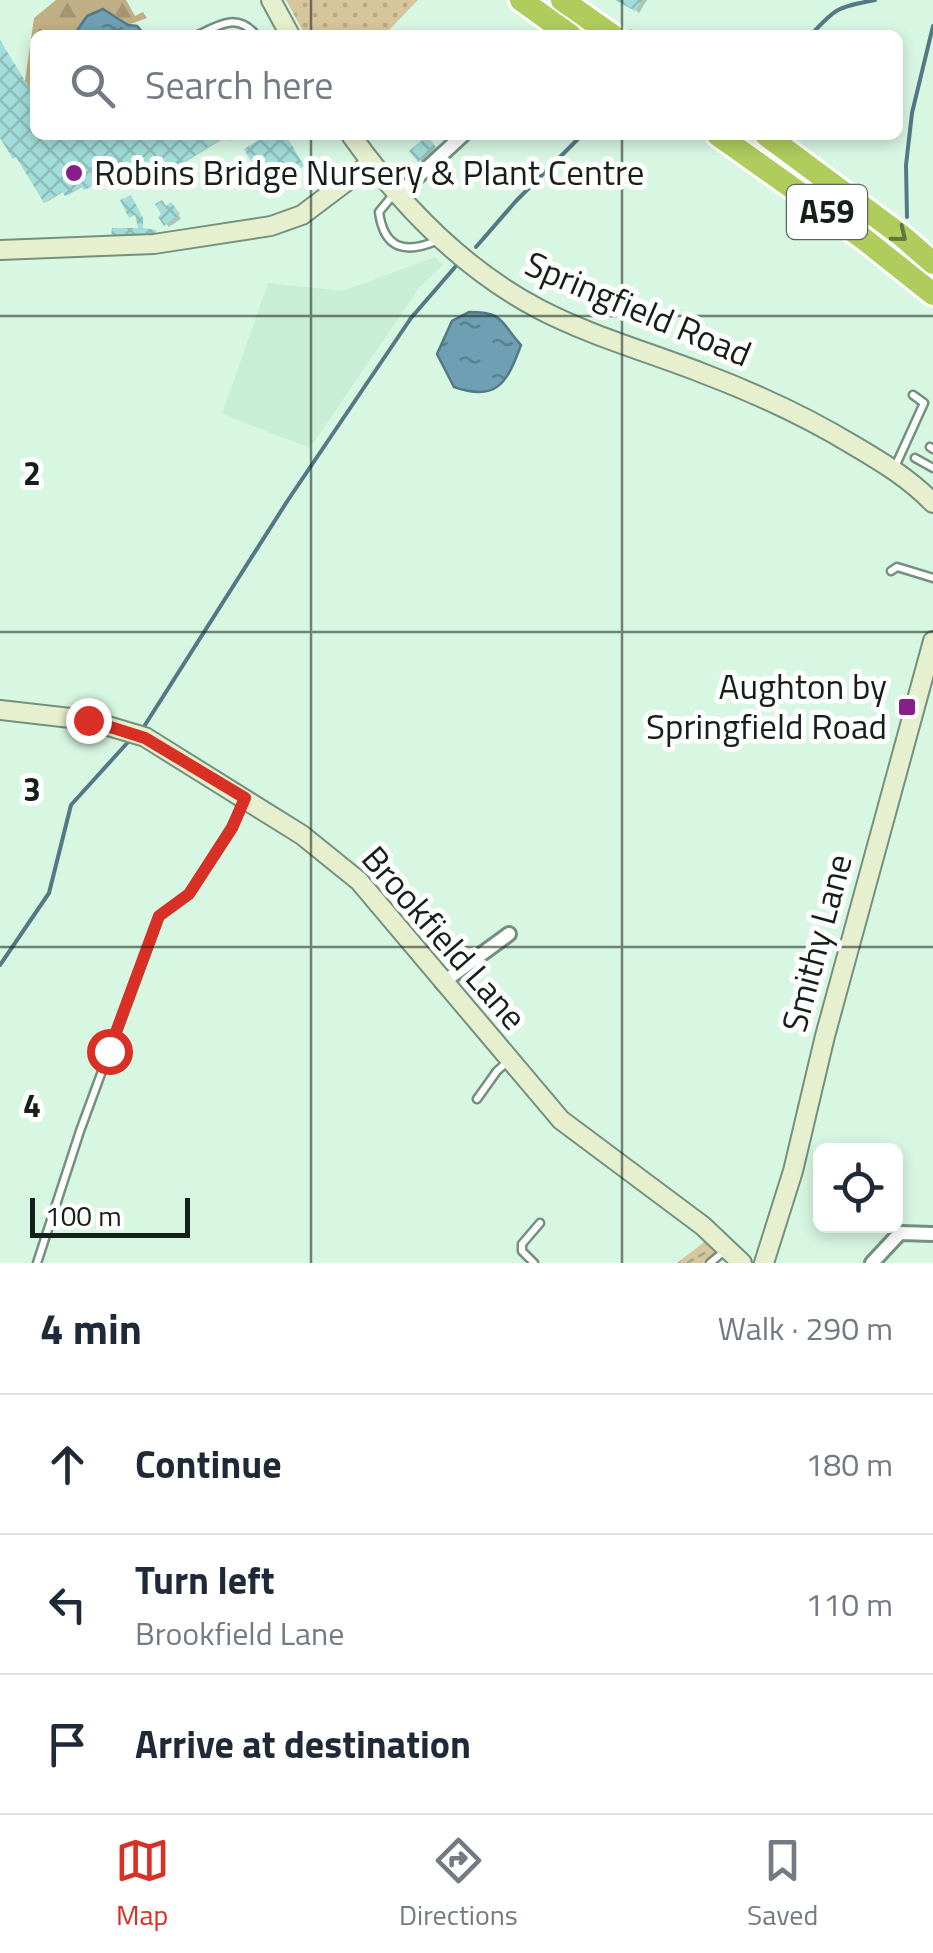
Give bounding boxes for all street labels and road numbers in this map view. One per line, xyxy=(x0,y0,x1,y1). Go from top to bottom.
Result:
road number: A59 xyxy=(787,185,867,239)
street label: Springfield Road xyxy=(517,236,760,380)
street label: Brookfield Lane xyxy=(349,833,540,1041)
street label: Smithy Lane xyxy=(766,848,866,1038)

